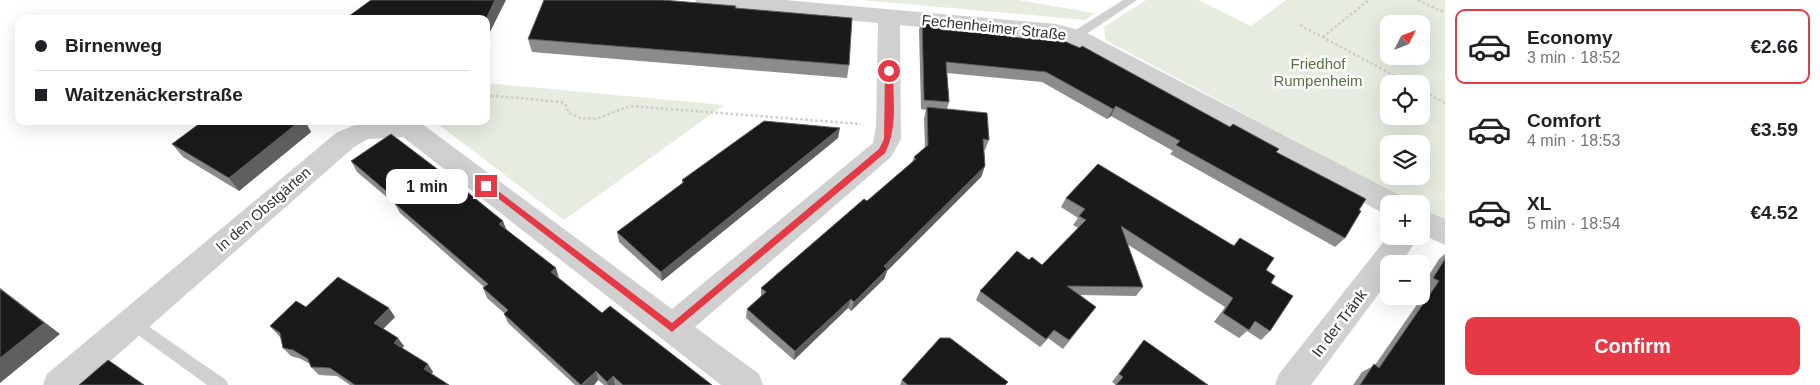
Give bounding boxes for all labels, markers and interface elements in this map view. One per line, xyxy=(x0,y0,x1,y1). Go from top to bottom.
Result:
street label: Fechenheimer Straße xyxy=(921,11,1067,43)
north arrow xyxy=(1380,15,1430,65)
map controls xyxy=(1380,15,1430,305)
icon: car xyxy=(1467,24,1512,69)
text: Economy xyxy=(1527,27,1613,48)
text: Birnenweg xyxy=(65,35,162,56)
text: €2.66 xyxy=(1750,36,1798,57)
text: 3 min · 18:52 xyxy=(1527,49,1620,66)
park label: Friedhof Rumpenheim xyxy=(1273,55,1363,89)
route start xyxy=(878,60,900,82)
button: locate xyxy=(1380,75,1430,125)
text: Waitzenäckerstraße xyxy=(65,84,243,105)
icon: car xyxy=(1467,107,1512,152)
text: Comfort xyxy=(1527,110,1601,131)
text: €3.59 xyxy=(1750,119,1798,140)
text: 4 min · 18:53 xyxy=(1527,132,1620,149)
button: layers xyxy=(1380,135,1430,185)
street label: In den Obstgärten xyxy=(212,163,314,255)
callout: 1 min xyxy=(386,168,468,204)
route end xyxy=(475,175,497,197)
text: 1 min xyxy=(406,178,448,195)
icon: car xyxy=(1467,190,1512,235)
text: XL xyxy=(1527,193,1551,214)
button: + xyxy=(1380,195,1430,245)
text: €4.52 xyxy=(1750,202,1798,223)
text: 5 min · 18:54 xyxy=(1527,215,1620,232)
button: − xyxy=(1380,255,1430,305)
street label: In der Tränk xyxy=(1308,286,1370,360)
button: Confirm xyxy=(1465,317,1800,375)

